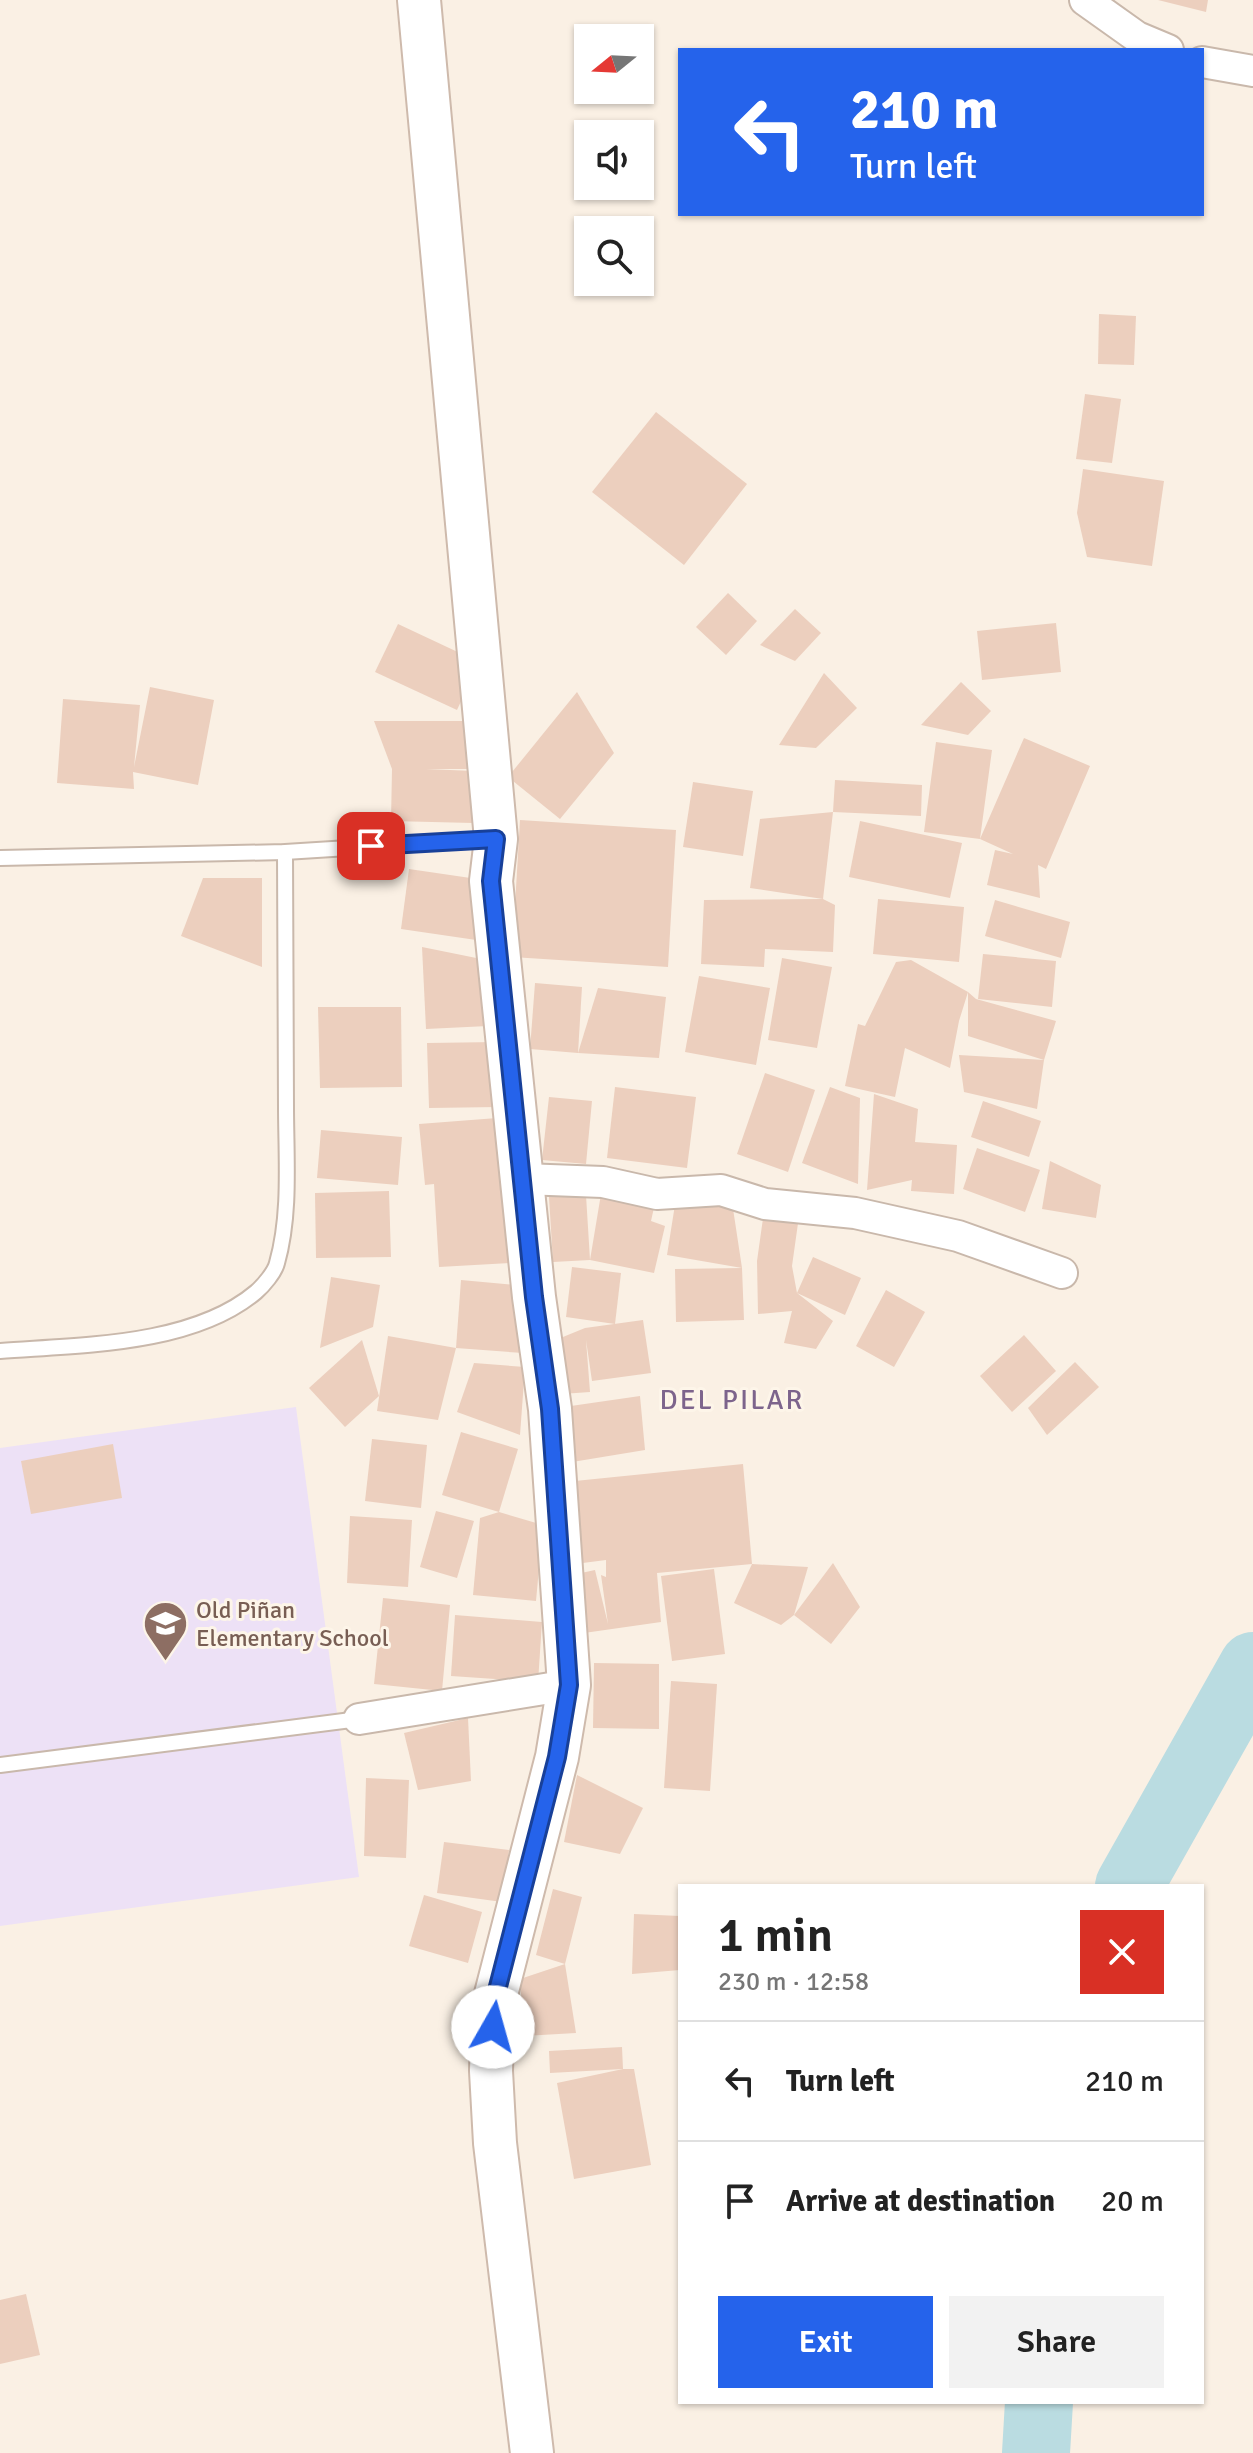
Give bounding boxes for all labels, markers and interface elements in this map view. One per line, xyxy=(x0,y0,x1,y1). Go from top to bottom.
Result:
north arrow xyxy=(574,24,654,104)
map controls xyxy=(574,24,654,296)
text: 210 m xyxy=(850,75,998,144)
icon: left xyxy=(718,80,822,184)
button: sound xyxy=(574,120,654,200)
text: Turn left xyxy=(850,144,977,189)
button: search xyxy=(574,216,654,296)
pin xyxy=(337,812,405,880)
icon: arrive xyxy=(349,824,393,868)
district label: DEL PILAR xyxy=(660,1383,804,1417)
place label: Old Piñan Elementary School xyxy=(196,1595,389,1653)
school or university icon: Old Piñan Elementary School xyxy=(141,1600,189,1663)
text: 1 min xyxy=(718,1906,833,1965)
button: close xyxy=(1080,1910,1164,1994)
text: 230 m · 12:58 xyxy=(718,1966,869,1998)
position arrow xyxy=(451,1985,535,2069)
icon: left xyxy=(718,2059,762,2103)
text: Turn left xyxy=(786,2063,895,2100)
text: 210 m xyxy=(1085,2063,1164,2100)
icon: arrive xyxy=(718,2179,762,2223)
text: Arrive at destination xyxy=(786,2183,1055,2220)
text: 20 m xyxy=(1101,2183,1164,2220)
button: Exit xyxy=(718,2296,933,2388)
button: Share xyxy=(949,2296,1164,2388)

